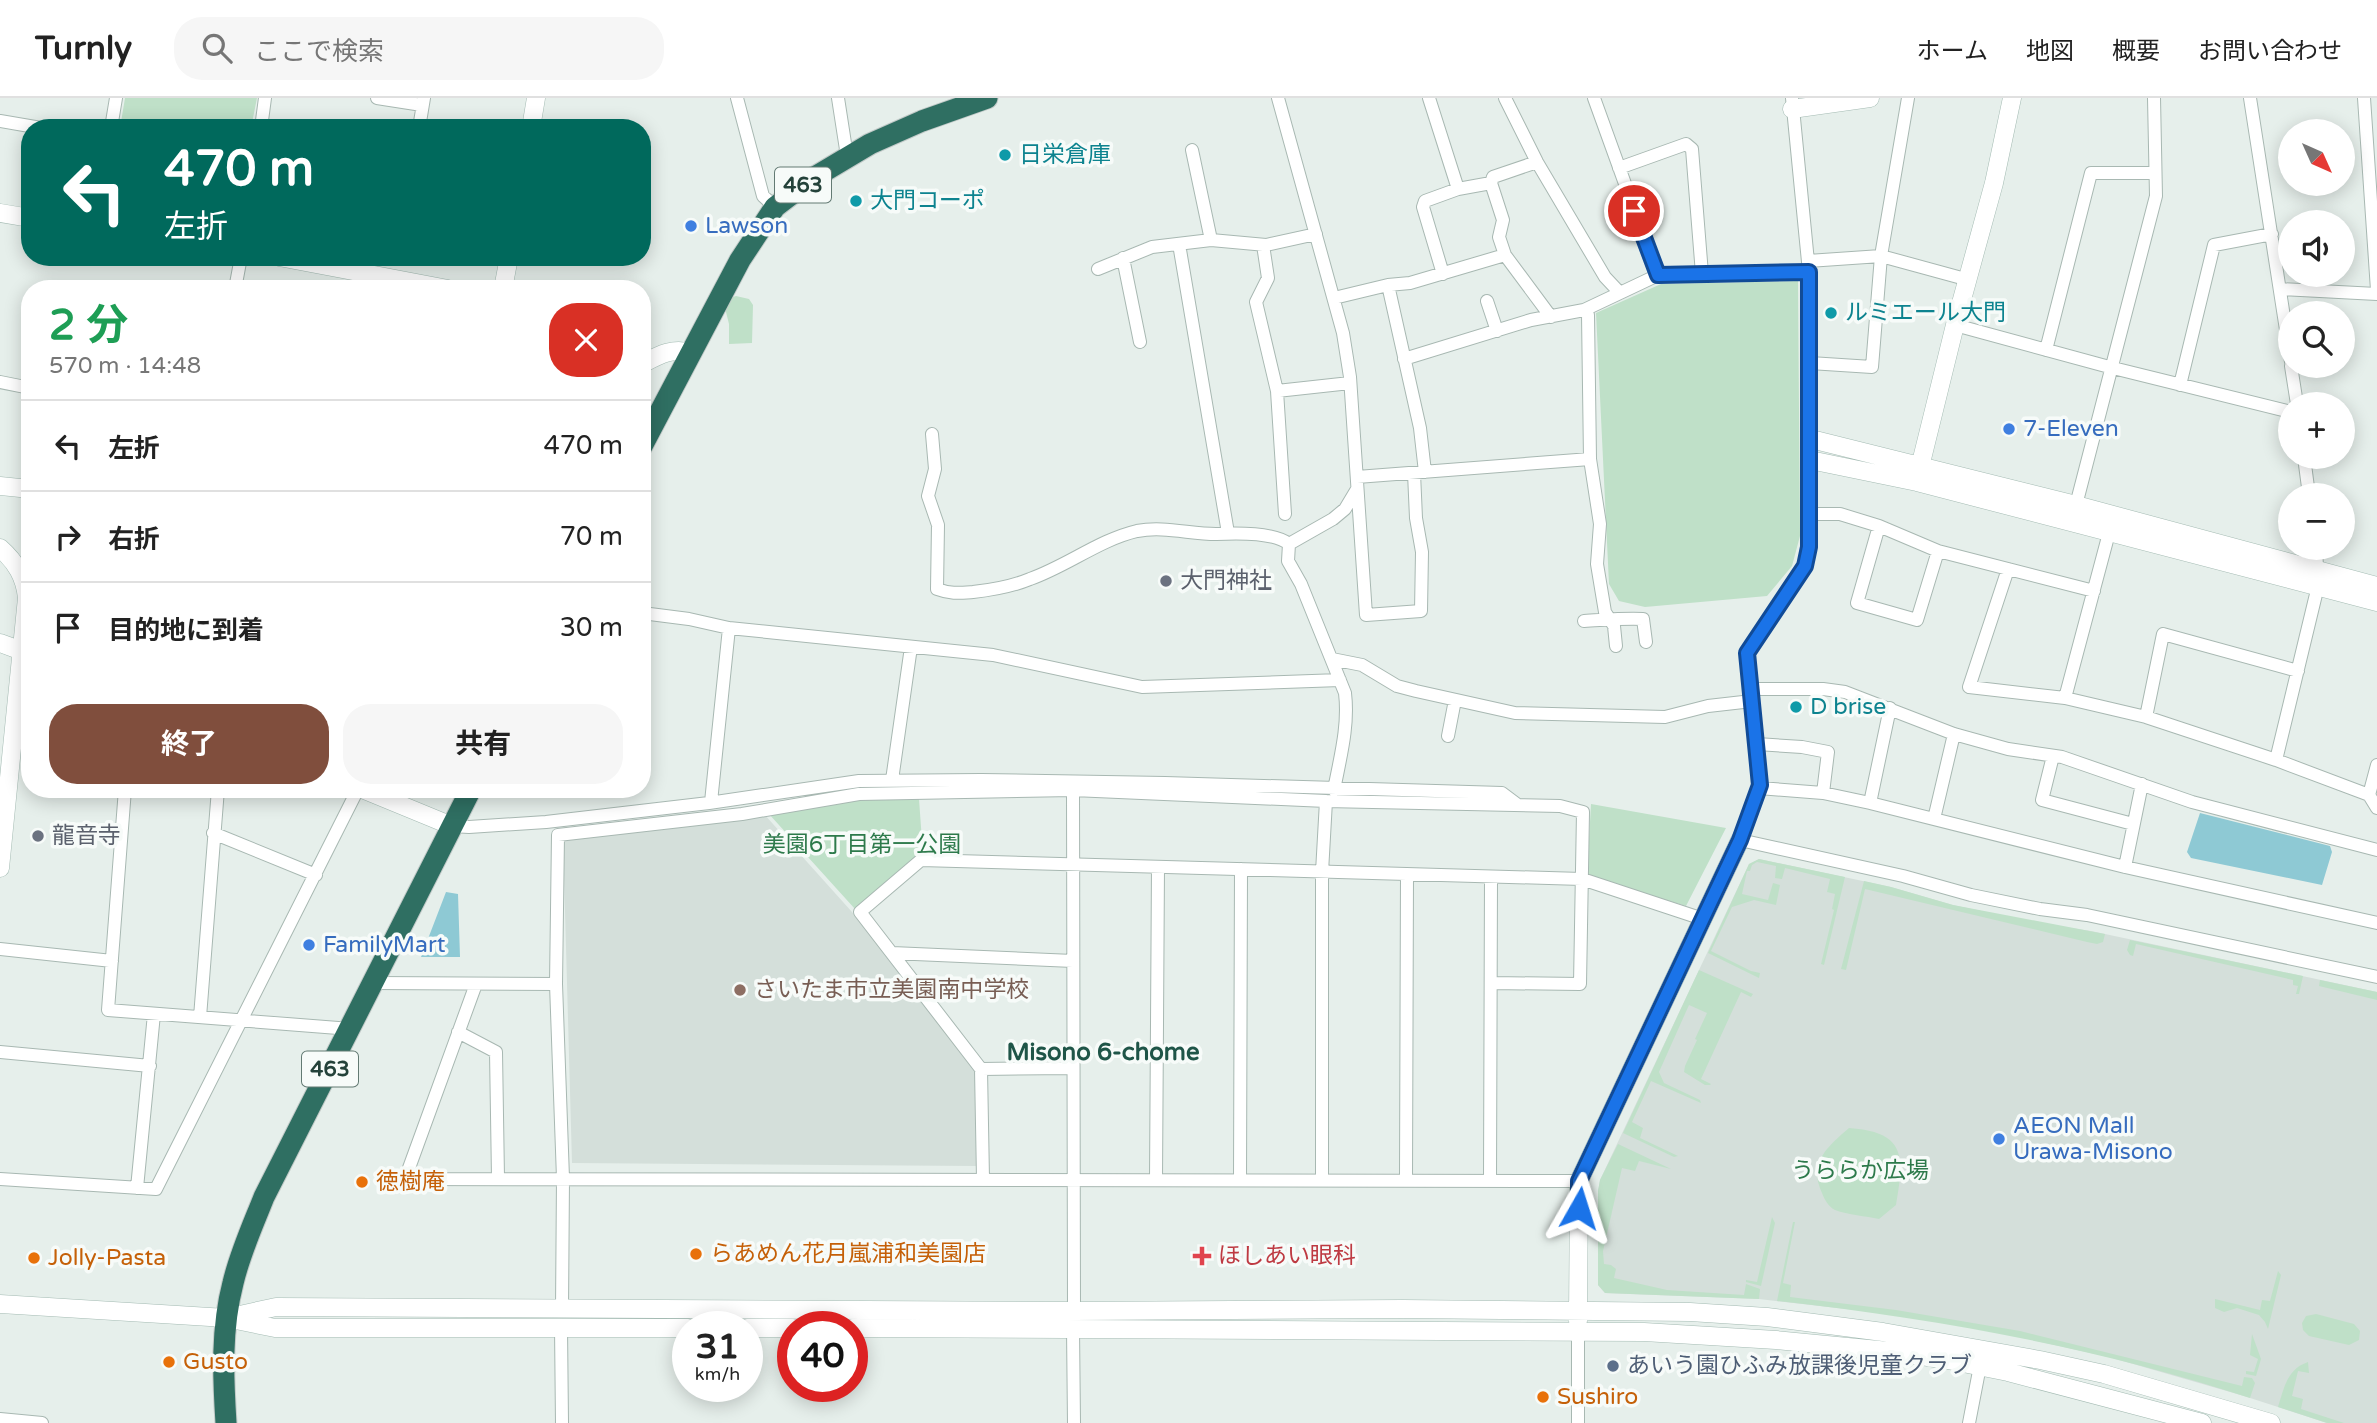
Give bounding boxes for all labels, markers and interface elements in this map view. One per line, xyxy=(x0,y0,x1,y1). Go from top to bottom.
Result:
search box xyxy=(174,17,664,80)
text: Turnly xyxy=(35,29,132,68)
icon: search xyxy=(198,29,236,67)
text: ここで検索 xyxy=(254,36,384,67)
text: ホーム xyxy=(1917,37,1988,66)
text: 地図 xyxy=(2026,37,2074,66)
text: 概要 xyxy=(2112,37,2160,66)
text: お問い合わせ xyxy=(2198,37,2342,66)
north arrow xyxy=(2278,119,2356,196)
map controls xyxy=(2278,119,2355,560)
text: 470 m xyxy=(164,140,314,199)
place label: 日栄倉庫 xyxy=(1019,141,1111,169)
icon: left xyxy=(49,147,140,238)
marker: 日栄倉庫 xyxy=(997,147,1013,163)
road number: 463 xyxy=(775,168,831,202)
pin xyxy=(1604,181,1664,241)
place label: 大門コーポ xyxy=(870,187,985,215)
icon: arrive xyxy=(1615,192,1653,230)
marker: 大門コーポ xyxy=(848,193,864,209)
text: 左折 xyxy=(164,208,228,246)
button: sound xyxy=(2278,210,2355,287)
place label: Lawson xyxy=(705,212,788,240)
marker: Lawson xyxy=(683,218,699,234)
place label: ルミエール大門 xyxy=(1845,299,2006,327)
text: 2 分 xyxy=(49,300,128,351)
button: search xyxy=(2278,301,2355,378)
button: close xyxy=(549,303,623,377)
marker: ルミエール大門 xyxy=(1823,305,1839,321)
text: 570 m · 14:48 xyxy=(49,352,201,380)
button: + xyxy=(2278,392,2355,469)
place label: 7-Eleven xyxy=(2023,415,2119,443)
marker: 7-Eleven xyxy=(2001,421,2017,437)
icon: left xyxy=(49,427,87,465)
text: 470 m xyxy=(543,430,623,461)
text: 左折 xyxy=(108,433,160,464)
button: − xyxy=(2278,483,2355,560)
icon: right xyxy=(49,518,87,556)
text: 70 m xyxy=(560,521,623,552)
text: 右折 xyxy=(108,524,160,555)
place label: 大門神社 xyxy=(1180,567,1272,595)
marker: 大門神社 xyxy=(1158,573,1174,589)
icon: arrive xyxy=(49,609,87,647)
text: 30 m xyxy=(560,612,623,643)
text: 目的地に到着 xyxy=(108,615,264,646)
place label: D brise xyxy=(1810,693,1886,721)
marker: D brise xyxy=(1788,699,1804,715)
button: 終了 xyxy=(49,704,329,784)
button: 共有 xyxy=(343,704,623,784)
place label: 龍音寺 xyxy=(52,822,121,850)
marker: 龍音寺 xyxy=(30,828,46,844)
park label: 美園6丁目第一公園 xyxy=(763,831,961,859)
place label: FamilyMart xyxy=(323,931,446,959)
marker: FamilyMart xyxy=(301,937,317,953)
place label: さいたま市立美園南中学校 xyxy=(754,976,1029,1004)
marker: さいたま市立美園南中学校 xyxy=(732,982,748,998)
district label: Misono 6-chome xyxy=(1007,1038,1200,1067)
road number: 463 xyxy=(302,1052,358,1086)
place label: AEON Mall Urawa-Misono xyxy=(2013,1112,2173,1166)
marker: AEON Mall Urawa-Misono xyxy=(1991,1131,2007,1147)
park label: うららか広場 xyxy=(1791,1157,1929,1185)
place label: 徳樹庵 xyxy=(376,1168,445,1196)
position arrow xyxy=(1542,1171,1616,1245)
marker: 徳樹庵 xyxy=(354,1174,370,1190)
place label: らあめん花月嵐浦和美園店 xyxy=(710,1240,986,1268)
place label: ほしあい眼科 xyxy=(1218,1242,1356,1270)
place label: Jolly-Pasta xyxy=(48,1244,166,1272)
marker: らあめん花月嵐浦和美園店 xyxy=(688,1246,704,1262)
marker: ほしあい眼科 xyxy=(1192,1246,1212,1266)
marker: Jolly-Pasta xyxy=(26,1250,42,1266)
speed limit sign: 40 xyxy=(777,1311,868,1402)
text: 31 xyxy=(696,1326,739,1368)
place label: Gusto xyxy=(183,1348,248,1376)
place label: あいう園ひふみ放課後児童クラブ xyxy=(1627,1352,1972,1380)
marker: Gusto xyxy=(161,1354,177,1370)
marker: あいう園ひふみ放課後児童クラブ xyxy=(1605,1358,1621,1374)
text: km/h xyxy=(695,1363,740,1385)
place label: Sushiro xyxy=(1557,1383,1638,1411)
marker: Sushiro xyxy=(1535,1389,1551,1405)

